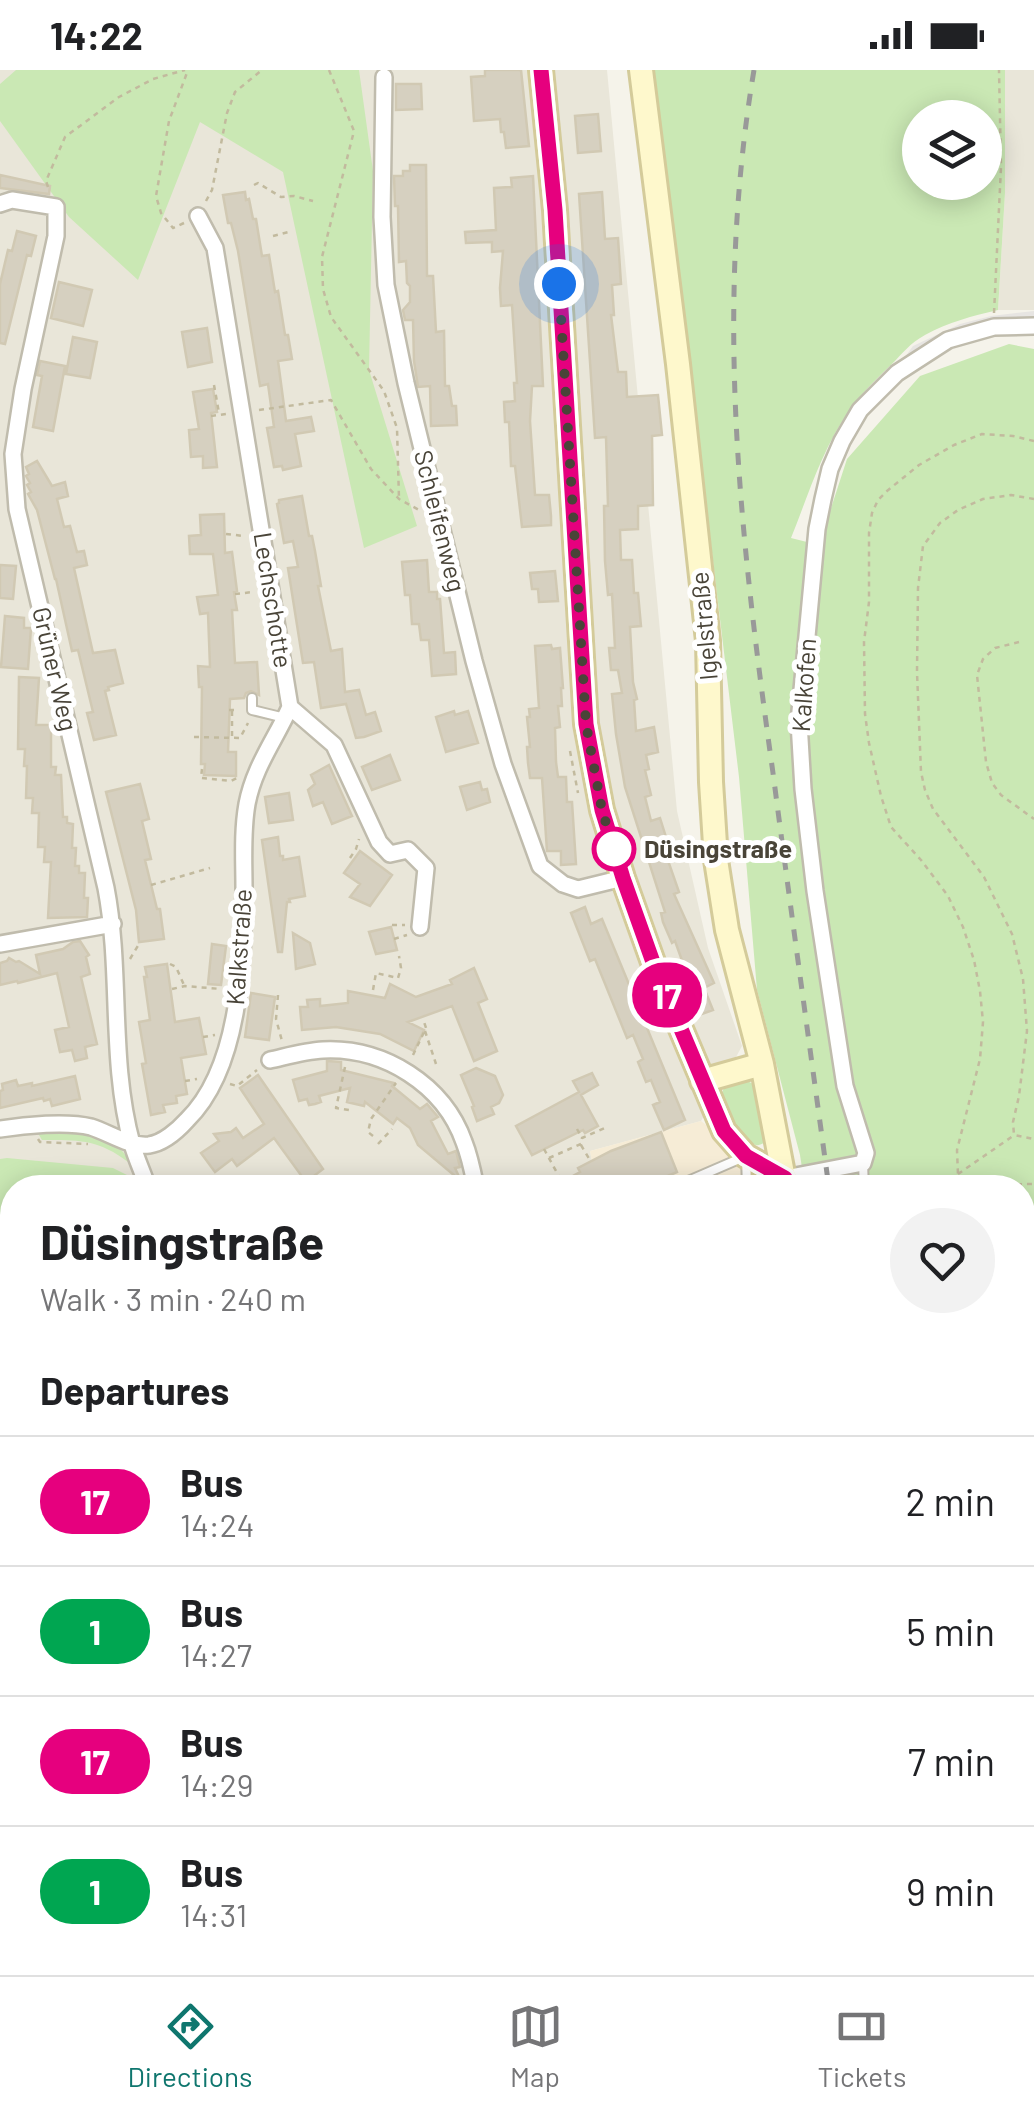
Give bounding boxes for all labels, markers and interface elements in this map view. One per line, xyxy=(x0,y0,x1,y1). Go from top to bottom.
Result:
text: 14:22 xyxy=(50,12,143,58)
map controls xyxy=(902,100,1002,200)
button: layers xyxy=(902,100,1002,200)
your location xyxy=(534,259,584,309)
street label: Schleifenweg xyxy=(409,447,473,595)
street label: Lechschotte xyxy=(248,530,300,670)
street label: Igelstraße xyxy=(683,570,723,682)
street label: Grüner Weg xyxy=(27,604,85,734)
street label: Kalkofen xyxy=(785,637,821,733)
marker: Düsingstraße xyxy=(593,828,635,870)
place label: Düsingstraße xyxy=(644,833,792,863)
street label: Kalkstraße xyxy=(219,888,257,1006)
line badge: 17 xyxy=(622,962,712,1028)
text: 17 xyxy=(652,974,682,1016)
button: heart xyxy=(890,1208,995,1313)
text: Düsingstraße xyxy=(40,1212,324,1270)
text: Walk · 3 min · 240 m xyxy=(40,1279,306,1317)
text: Departures xyxy=(40,1367,229,1413)
text: Bus xyxy=(180,1459,243,1505)
text: 2 min xyxy=(905,1478,995,1524)
text: 17 xyxy=(80,1480,110,1522)
text: 14:24 xyxy=(180,1505,254,1543)
text: Bus xyxy=(180,1589,243,1635)
text: 5 min xyxy=(906,1608,995,1654)
text: 1 xyxy=(89,1610,101,1652)
text: 14:27 xyxy=(180,1635,252,1673)
text: Bus xyxy=(180,1719,243,1765)
text: 7 min xyxy=(908,1738,995,1784)
text: 17 xyxy=(80,1740,110,1782)
text: 14:29 xyxy=(180,1765,254,1803)
text: Bus xyxy=(180,1849,243,1895)
text: 9 min xyxy=(906,1868,995,1914)
text: 1 xyxy=(89,1870,101,1912)
text: 14:31 xyxy=(180,1895,247,1933)
tab: Directions xyxy=(127,1999,253,2093)
tab: Map xyxy=(508,1999,563,2093)
tab: Tickets xyxy=(817,1999,907,2093)

